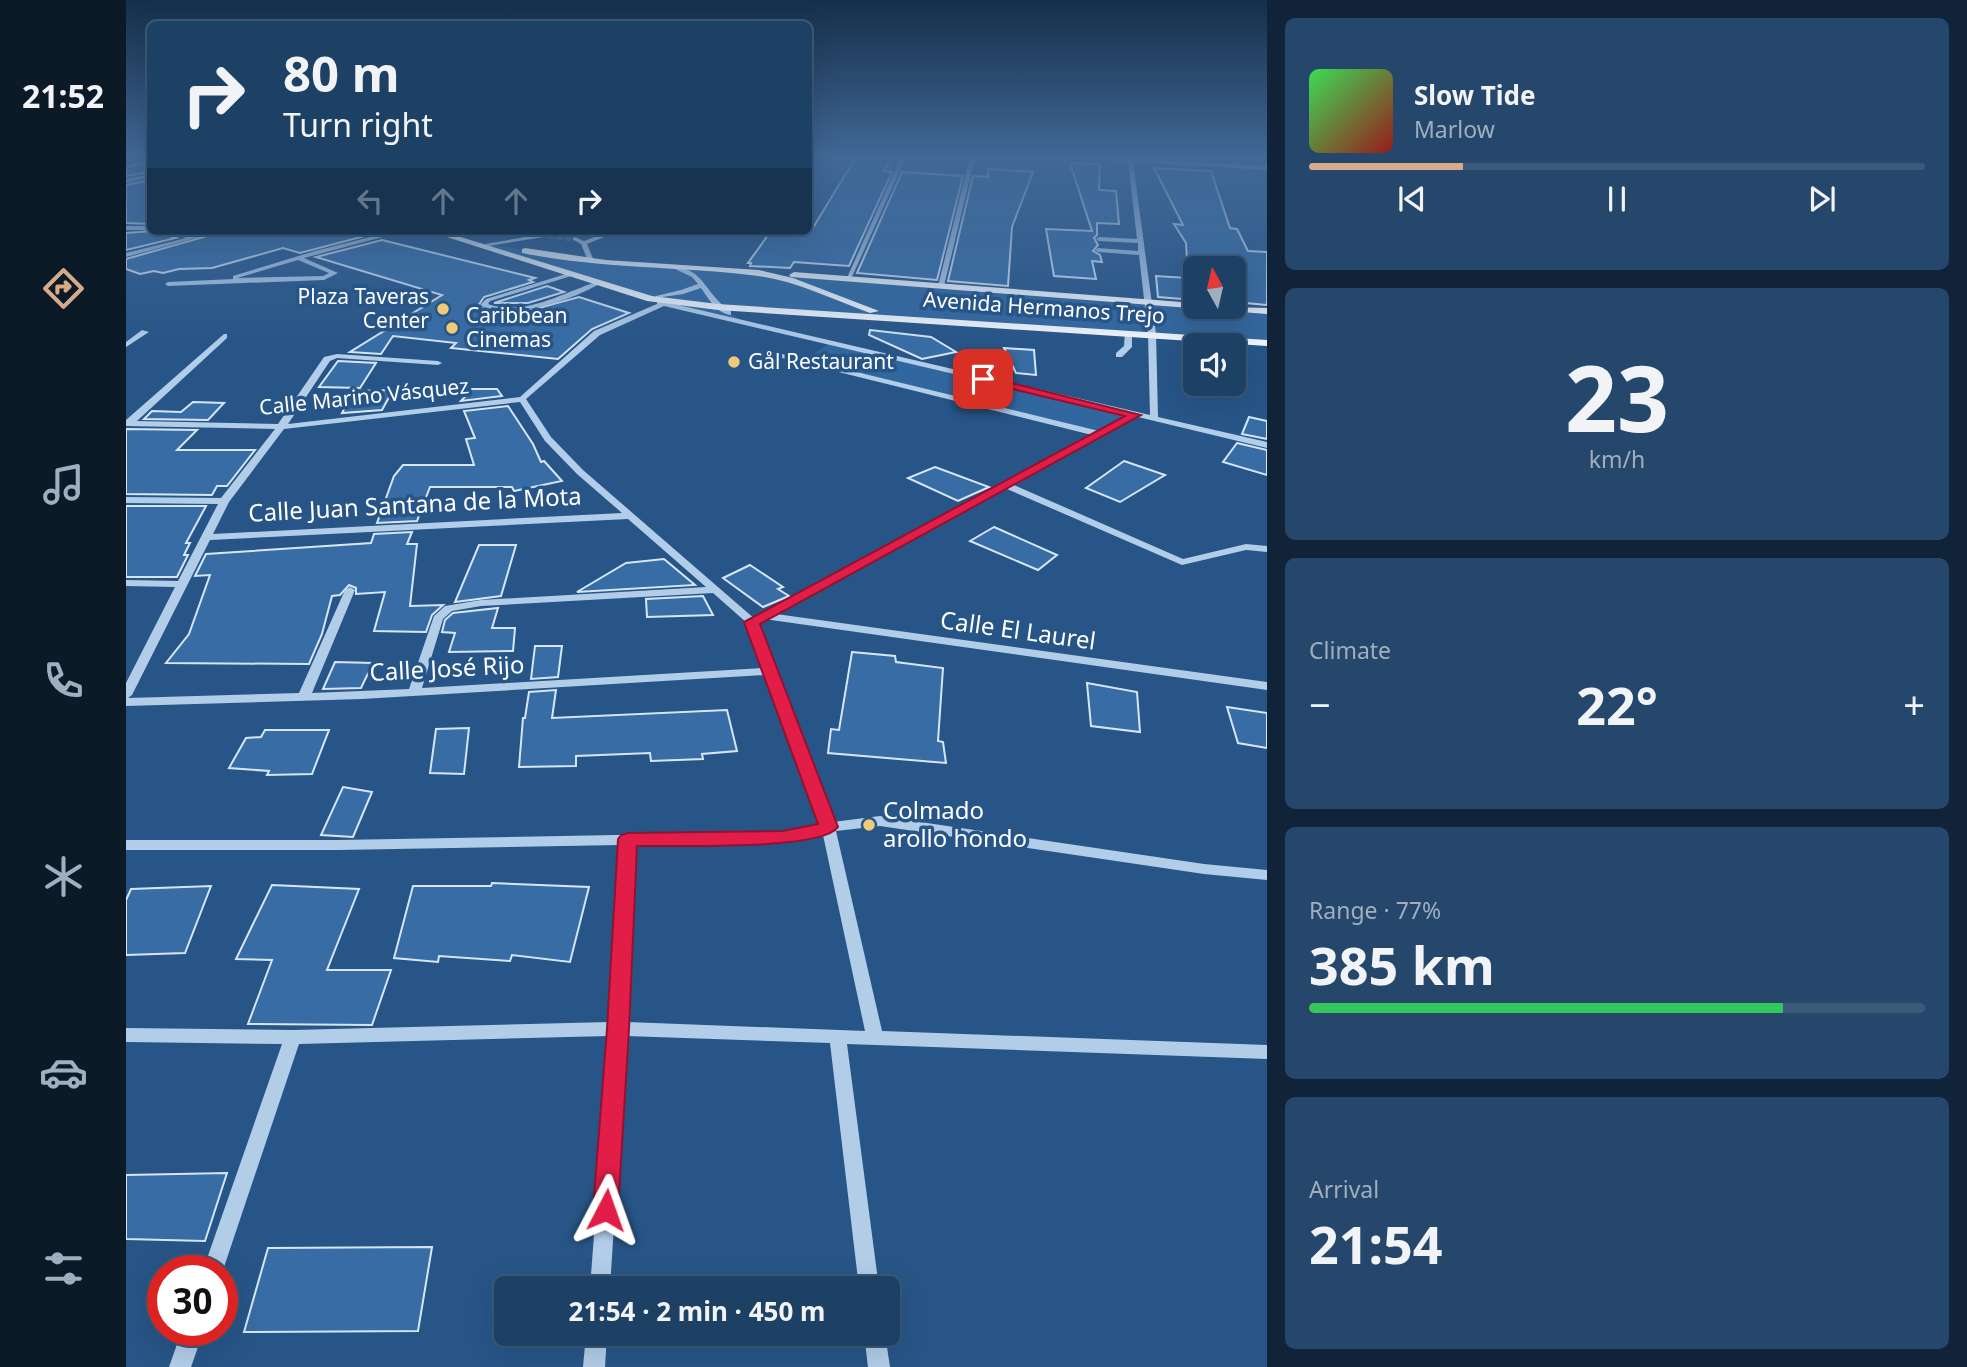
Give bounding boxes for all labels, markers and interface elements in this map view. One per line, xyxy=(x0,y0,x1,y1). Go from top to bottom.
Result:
text: 80 m xyxy=(283,40,400,106)
icon: right xyxy=(168,49,259,140)
text: 21:52 xyxy=(22,74,104,117)
text: Slow Tide xyxy=(1414,77,1536,113)
text: Turn right xyxy=(283,103,433,146)
text: Marlow xyxy=(1414,113,1495,145)
icon: previous xyxy=(1393,180,1431,218)
icon: pause xyxy=(1598,180,1636,218)
icon: next xyxy=(1803,180,1841,218)
icon: left xyxy=(351,182,389,220)
icon: ahead xyxy=(424,182,462,220)
icon: ahead xyxy=(497,182,535,220)
icon: right xyxy=(570,182,608,220)
north arrow xyxy=(1183,256,1246,318)
map controls xyxy=(1183,256,1246,396)
icon: directions xyxy=(39,264,88,313)
place label: Plaza Taveras Center xyxy=(298,282,429,334)
street label: Avenida Hermanos Trejo xyxy=(922,285,1166,329)
marker: Plaza Taveras Center xyxy=(435,301,451,317)
place label: Caribbean Cinemas xyxy=(466,301,568,353)
marker: Caribbean Cinemas xyxy=(444,320,460,336)
button: sound xyxy=(1183,333,1246,396)
text: 23 xyxy=(1565,335,1669,459)
place label: Gål Restaurant xyxy=(748,347,894,375)
pin xyxy=(953,349,1013,409)
marker: Gål Restaurant xyxy=(726,354,742,370)
icon: arrive xyxy=(964,360,1002,398)
street label: Calle Marino Vásquez xyxy=(258,371,470,421)
text: km/h xyxy=(1589,443,1645,475)
icon: music xyxy=(39,460,88,509)
street label: Calle Juan Santana de la Mota xyxy=(247,478,582,529)
street label: Calle El Laurel xyxy=(938,602,1098,657)
text: Climate xyxy=(1309,634,1391,666)
street label: Calle José Rijo xyxy=(369,647,525,688)
icon: phone xyxy=(39,656,88,705)
text: 22° xyxy=(1576,669,1658,740)
text: − xyxy=(1309,678,1331,730)
text: + xyxy=(1903,678,1925,730)
place label: Colmado arollo hondo xyxy=(883,793,1027,854)
marker: Colmado arollo hondo xyxy=(861,817,877,833)
icon: climate xyxy=(39,852,88,901)
text: Range · 77% xyxy=(1309,894,1441,926)
text: 385 km xyxy=(1309,929,1495,1000)
icon: car xyxy=(39,1048,88,1097)
position arrow xyxy=(569,1173,643,1247)
text: Arrival xyxy=(1309,1173,1379,1205)
text: 21:54 xyxy=(1309,1208,1443,1279)
icon: filters xyxy=(39,1244,88,1293)
speed limit sign: 30 xyxy=(147,1255,238,1346)
text: 21:54 · 2 min · 450 m xyxy=(569,1293,825,1329)

